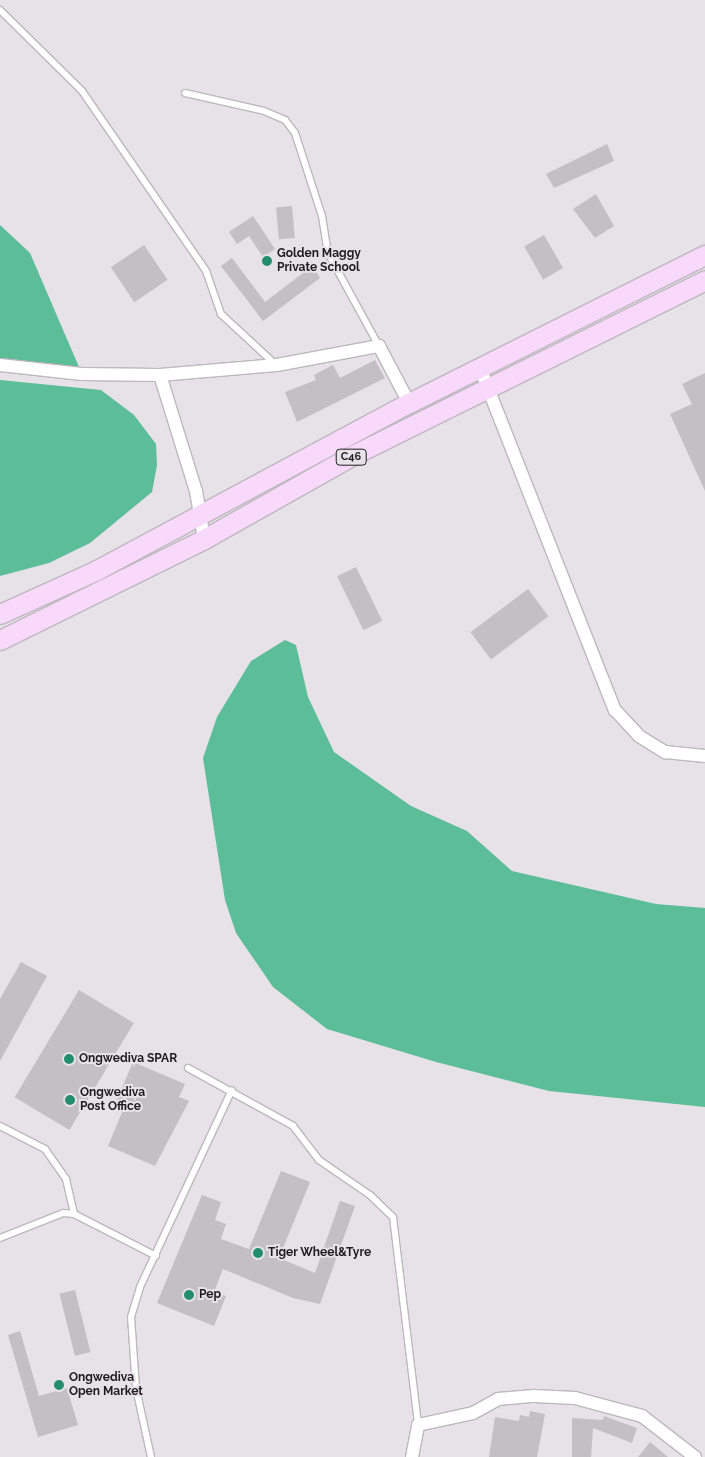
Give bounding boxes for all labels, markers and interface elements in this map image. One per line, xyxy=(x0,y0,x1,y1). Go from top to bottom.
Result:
place label: Golden Maggy Private School xyxy=(277,247,361,275)
marker: Golden Maggy Private School xyxy=(261,255,273,267)
road number: C46 xyxy=(335,448,367,466)
place label: Ongwediva SPAR xyxy=(79,1052,177,1066)
marker: Ongwediva SPAR xyxy=(63,1053,75,1065)
place label: Ongwediva Post Office xyxy=(80,1086,145,1114)
marker: Ongwediva Post Office xyxy=(64,1094,76,1106)
place label: Tiger Wheel&Tyre xyxy=(268,1246,372,1260)
marker: Tiger Wheel&Tyre xyxy=(252,1247,264,1259)
place label: Pep xyxy=(199,1288,221,1302)
marker: Pep xyxy=(183,1289,195,1301)
place label: Ongwediva Open Market xyxy=(69,1371,143,1399)
marker: Ongwediva Open Market xyxy=(53,1379,65,1391)

